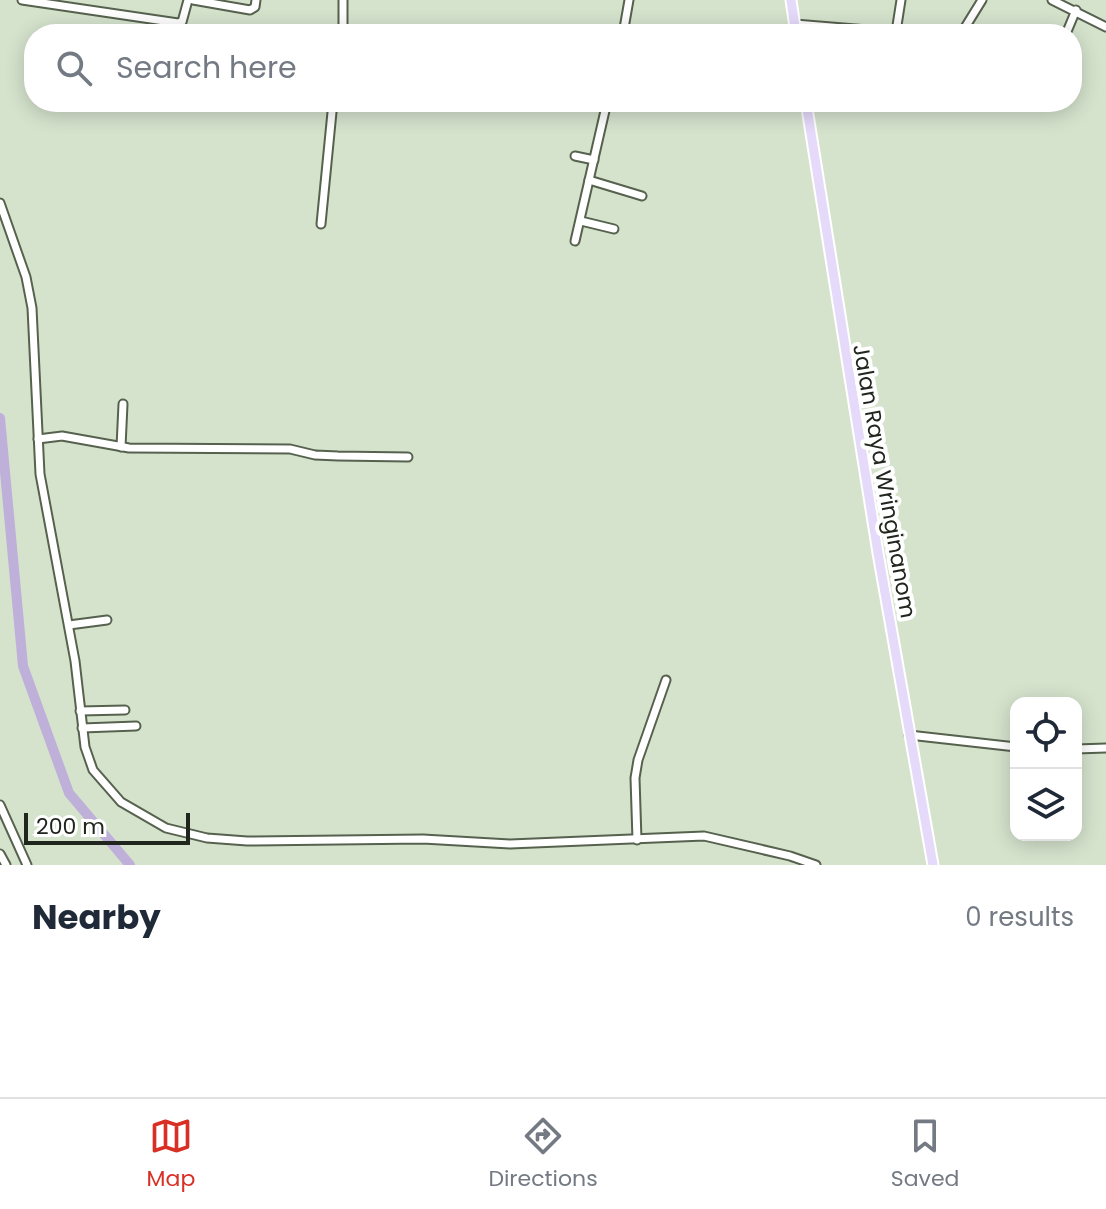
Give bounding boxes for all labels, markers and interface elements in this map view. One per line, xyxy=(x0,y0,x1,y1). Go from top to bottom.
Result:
search box xyxy=(24,24,1082,112)
icon: search xyxy=(52,46,96,90)
text: Search here xyxy=(116,46,297,89)
street label: Jalan Raya Wringinanom xyxy=(845,342,924,620)
map controls xyxy=(1010,697,1082,841)
button: locate xyxy=(1010,697,1082,769)
button: layers xyxy=(1010,769,1082,841)
scale bar xyxy=(24,809,190,845)
text: 200 m xyxy=(36,811,105,842)
text: Nearby xyxy=(32,893,161,941)
text: 0 results xyxy=(965,899,1074,935)
tab: Map xyxy=(147,1114,195,1195)
tab: Directions xyxy=(488,1114,598,1195)
tab: Saved xyxy=(891,1114,959,1195)

